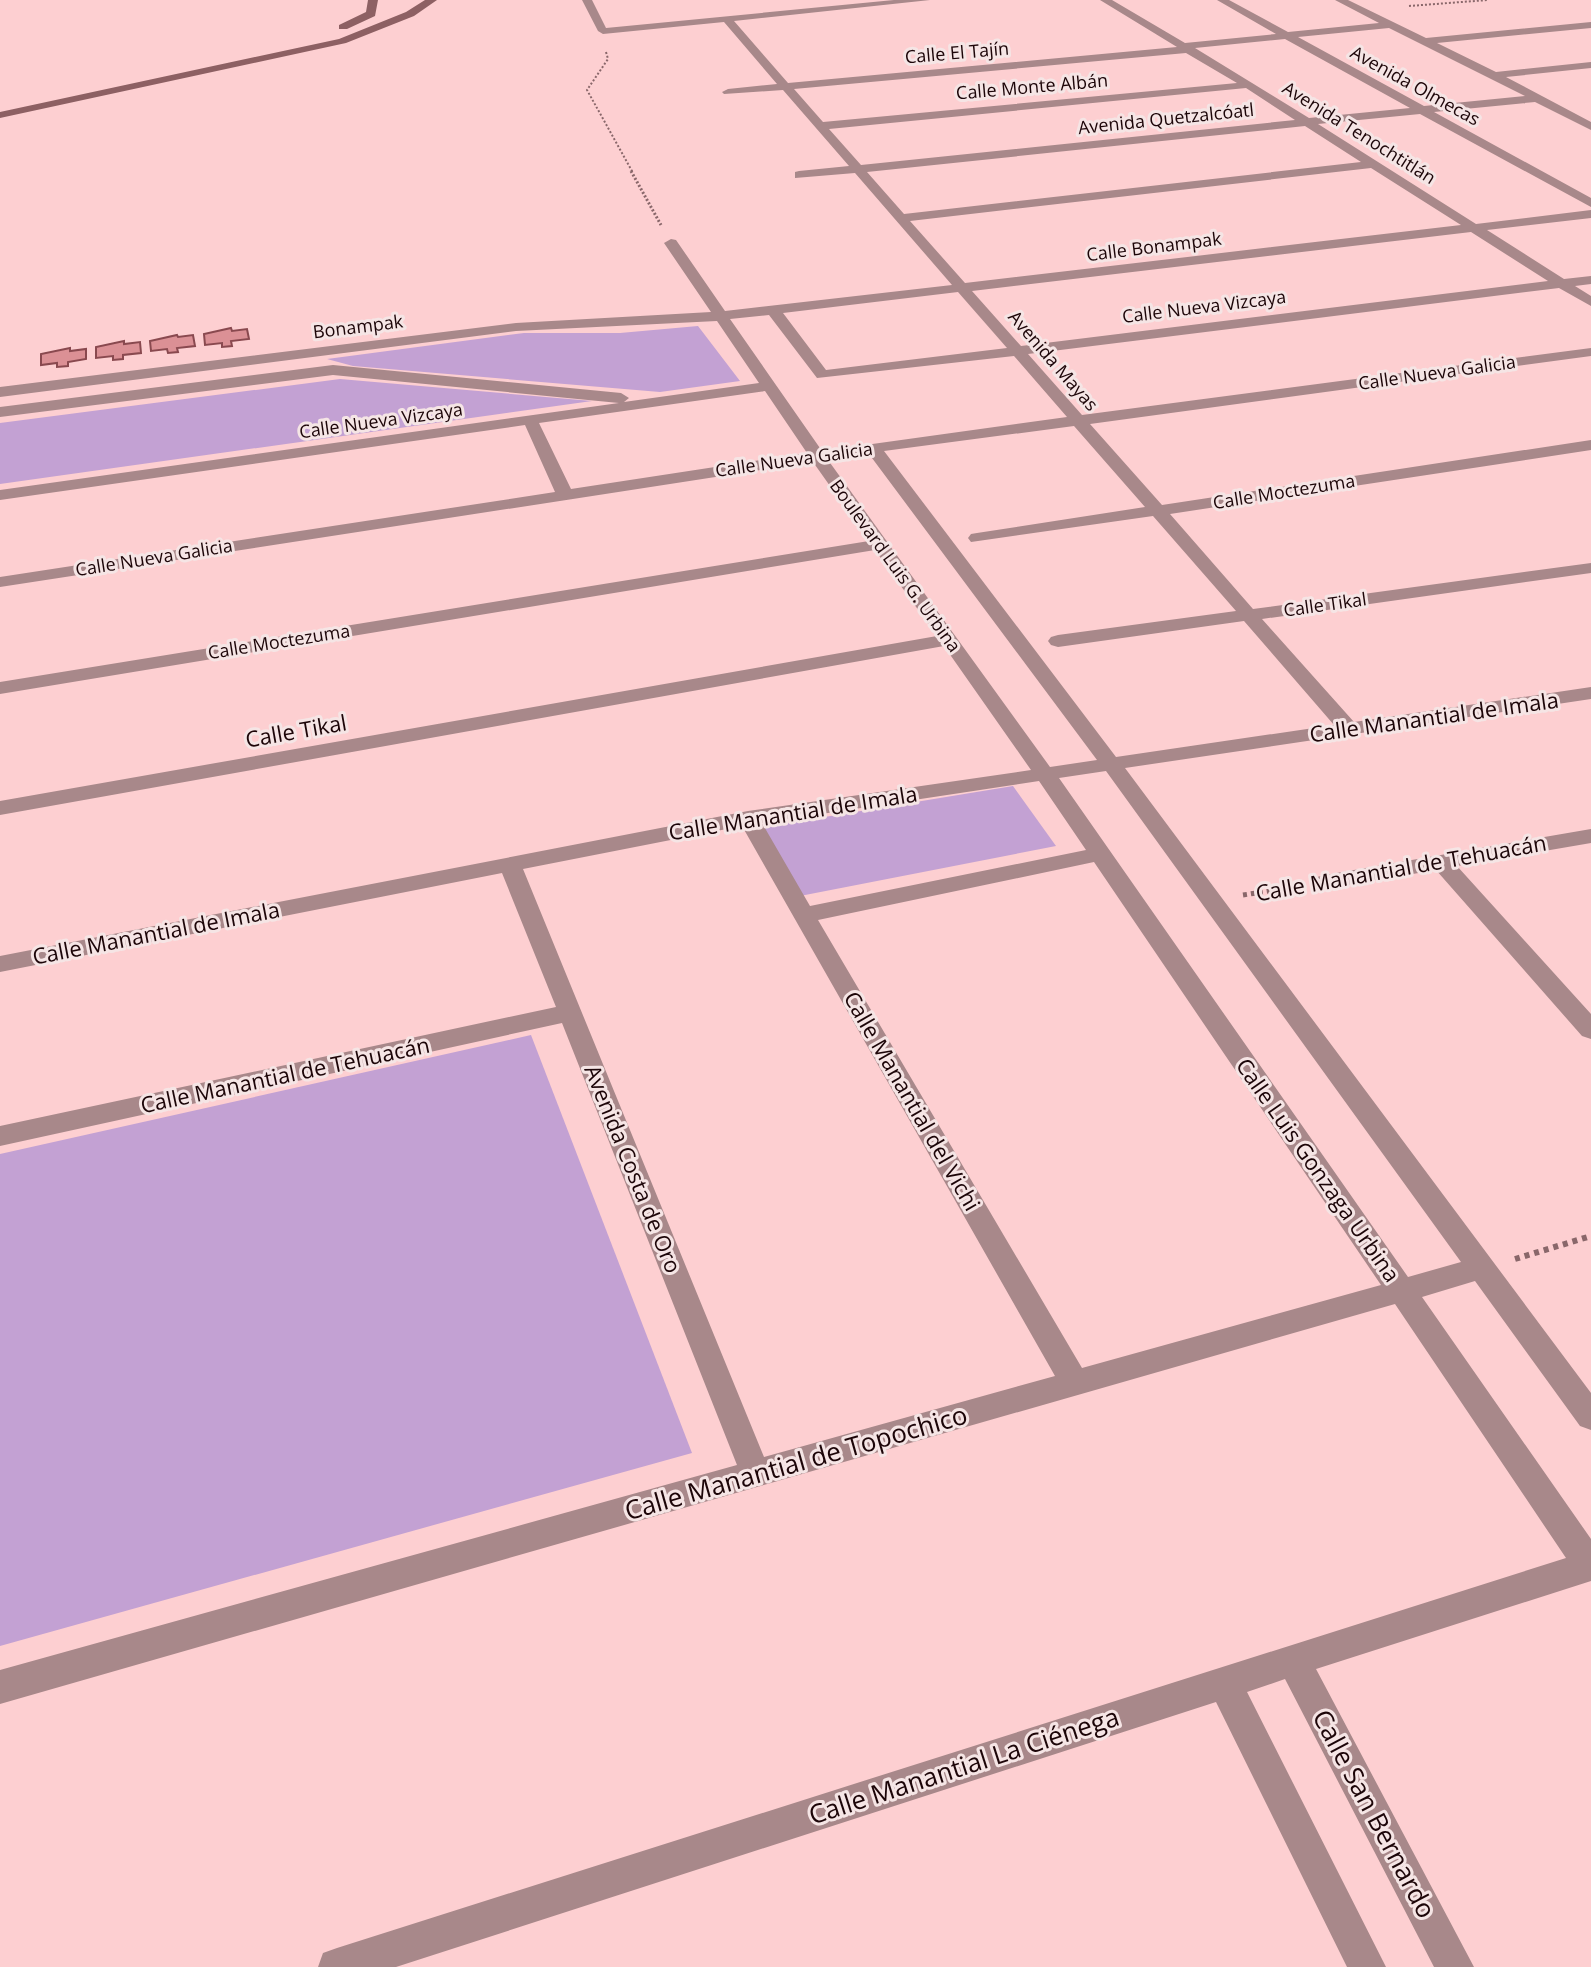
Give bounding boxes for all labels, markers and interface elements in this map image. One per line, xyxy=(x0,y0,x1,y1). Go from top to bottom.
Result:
street label: Calle El Tajín xyxy=(904,35,1010,69)
street label: Avenida Olmecas xyxy=(1347,40,1484,131)
street label: Calle Monte Albán xyxy=(955,67,1109,105)
street label: Avenida Tenochtitlán xyxy=(1278,75,1441,189)
street label: Avenida Quetzalcóatl xyxy=(1077,97,1255,139)
street label: Calle Bonampak xyxy=(1085,226,1223,266)
street label: Calle Nueva Vizcaya xyxy=(1121,284,1287,328)
street label: Avenida Mayas xyxy=(1004,305,1104,416)
street label: Bonampak xyxy=(311,309,405,343)
street label: Calle Nueva Galicia xyxy=(1356,349,1517,395)
street label: Calle Nueva Vizcaya xyxy=(298,397,464,443)
street label: Calle Nueva Galicia xyxy=(713,436,874,482)
street label: Calle Moctezuma xyxy=(1211,468,1357,514)
street label: Boulevard Luis G. Urbina xyxy=(825,474,967,657)
street label: Calle Nueva Galicia xyxy=(73,533,234,581)
street label: Calle Tikal xyxy=(1282,586,1368,622)
street label: Calle Moctezuma xyxy=(206,618,352,664)
street label: Calle Manantial de Imala xyxy=(1307,684,1560,748)
street label: Calle Tikal xyxy=(243,706,349,754)
street label: Calle Manantial de Imala xyxy=(666,778,919,846)
street label: Calle Manantial de Tehuacán xyxy=(1253,827,1549,907)
street label: Calle Manantial de Imala xyxy=(30,893,282,971)
street label: Calle Manantial del Vichi xyxy=(838,985,988,1216)
street label: Calle Manantial de Tehuacán xyxy=(137,1029,432,1119)
street label: Calle Luis Gonzaga Urbina xyxy=(1230,1052,1408,1287)
street label: Avenida Costa de Oro xyxy=(578,1060,689,1277)
street label: Calle Manantial de Topochico xyxy=(620,1396,971,1528)
street label: Calle Manantial La Ciénega xyxy=(804,1698,1124,1832)
street label: Calle San Bernardo xyxy=(1305,1703,1445,1924)

